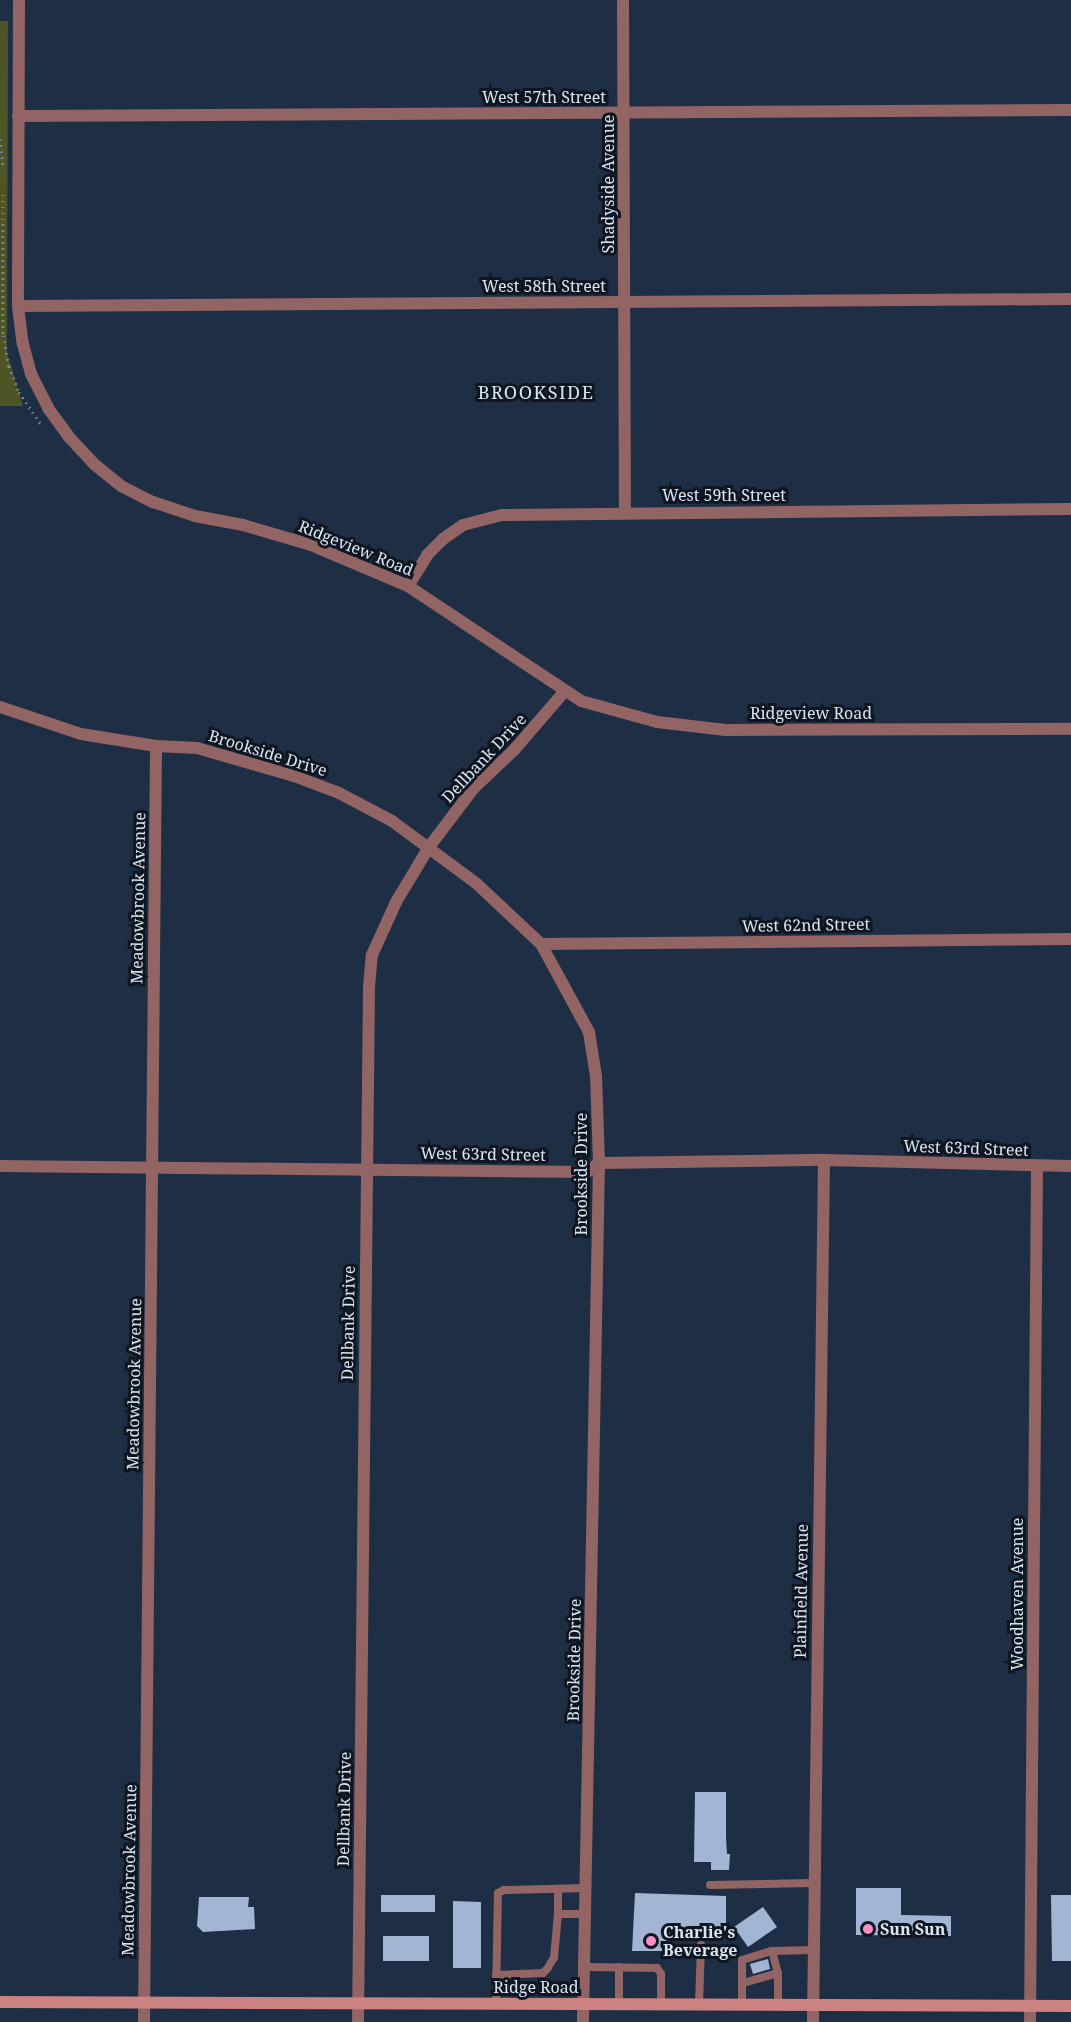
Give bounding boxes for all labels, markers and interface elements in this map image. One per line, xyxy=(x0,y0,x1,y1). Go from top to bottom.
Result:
street label: West 57th Street xyxy=(482,87,606,107)
street label: Shadyside Avenue xyxy=(598,115,618,253)
street label: West 58th Street xyxy=(482,276,606,296)
district label: BROOKSIDE xyxy=(478,381,594,403)
street label: West 59th Street xyxy=(662,485,786,505)
street label: Ridgeview Road xyxy=(296,516,416,580)
street label: Ridgeview Road xyxy=(750,703,872,723)
street label: Dellbank Drive xyxy=(438,709,530,807)
street label: Brookside Drive xyxy=(206,726,330,780)
street label: Meadowbrook Avenue xyxy=(127,812,149,984)
street label: West 62nd Street xyxy=(742,914,870,936)
street label: Brookside Drive xyxy=(571,1113,591,1235)
street label: West 63rd Street xyxy=(903,1136,1029,1160)
street label: West 63rd Street xyxy=(420,1143,546,1165)
street label: Dellbank Drive xyxy=(337,1265,359,1381)
street label: Meadowbrook Avenue xyxy=(123,1298,145,1470)
street label: Woodhaven Avenue xyxy=(1007,1518,1027,1670)
street label: Plainfield Avenue xyxy=(790,1524,812,1658)
street label: Brookside Drive xyxy=(563,1598,585,1722)
street label: Dellbank Drive xyxy=(333,1751,355,1867)
street label: Meadowbrook Avenue xyxy=(118,1784,140,1956)
place label: Sun Sun xyxy=(880,1919,945,1939)
place label: Charlie's Beverage xyxy=(663,1922,738,1960)
marker: Sun Sun xyxy=(861,1922,875,1936)
marker: Charlie's Beverage xyxy=(644,1934,658,1948)
street label: Ridge Road xyxy=(493,1977,579,1997)

